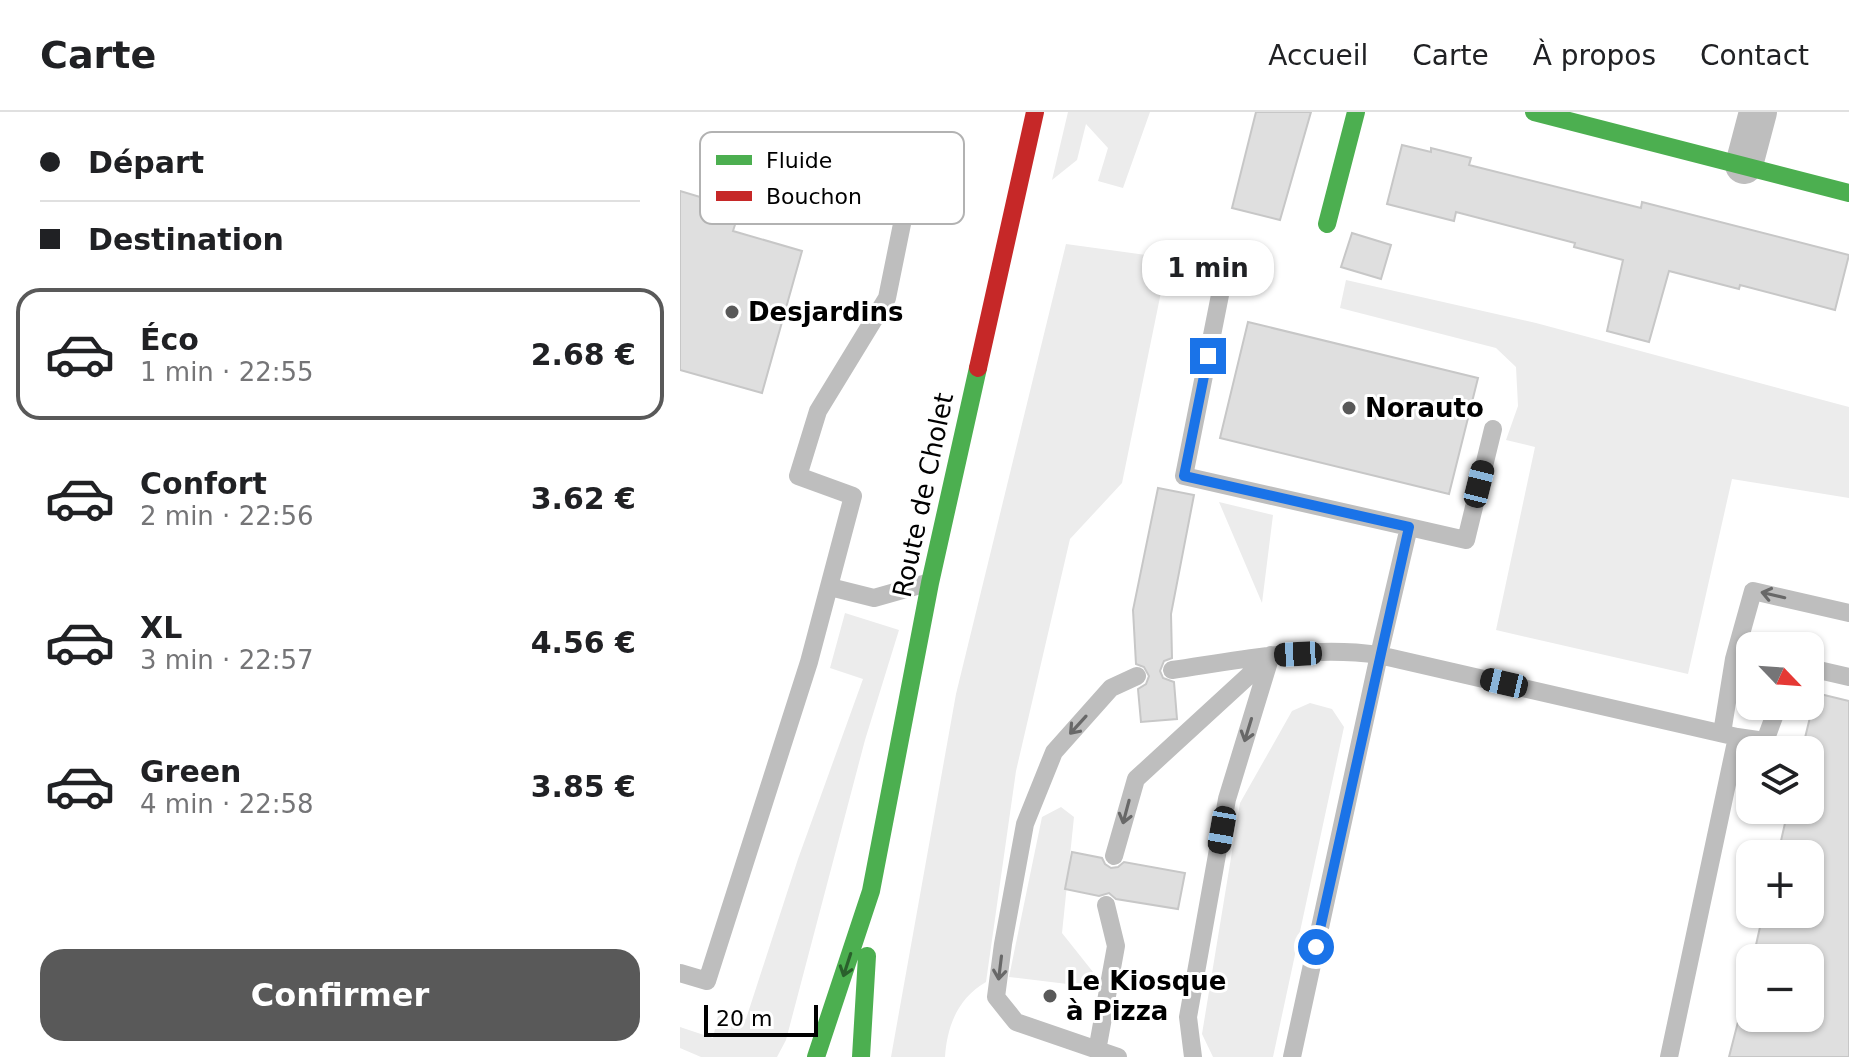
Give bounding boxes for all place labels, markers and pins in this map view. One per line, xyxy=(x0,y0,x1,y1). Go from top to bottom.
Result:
place label: Desjardins xyxy=(748,297,903,327)
marker: Desjardins xyxy=(723,303,741,321)
place label: Norauto xyxy=(1365,393,1484,423)
marker: Norauto xyxy=(1340,399,1358,417)
place label: Le Kiosque à Pizza xyxy=(1066,966,1226,1026)
marker: Le Kiosque à Pizza xyxy=(1041,987,1059,1005)

